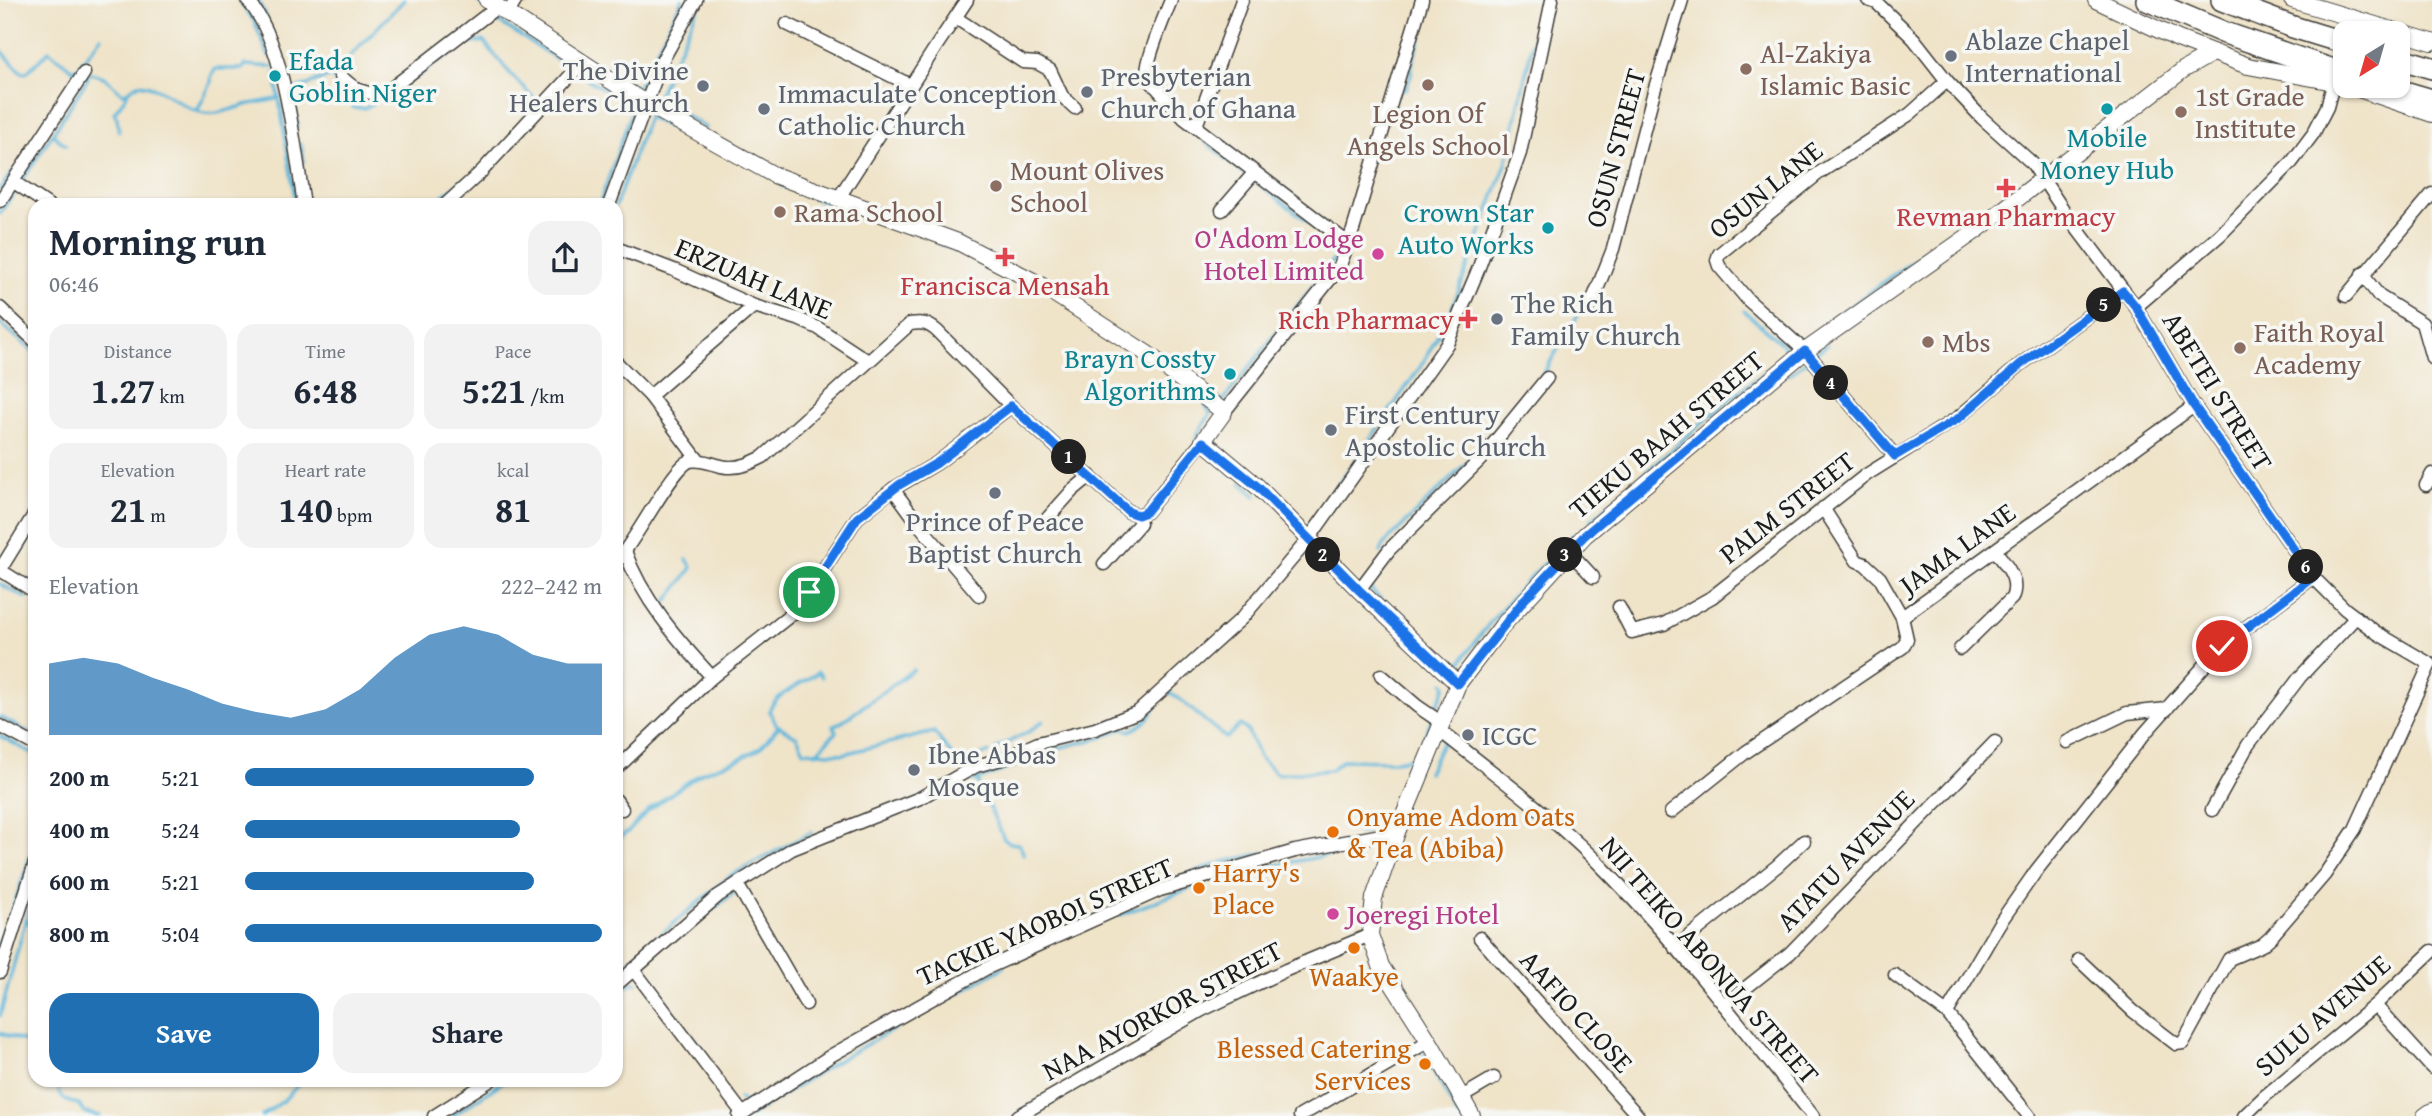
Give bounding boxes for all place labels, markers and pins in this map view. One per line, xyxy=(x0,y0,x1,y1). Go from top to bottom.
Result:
place label: Ablaze Chapel International xyxy=(1965,19,2130,92)
place label: Al-Zakiya Islamic Basic xyxy=(1760,32,1911,105)
place label: Efada Goblin Niger xyxy=(289,39,437,112)
marker: Ablaze Chapel International xyxy=(1943,48,1959,64)
place label: The Divine Healers Church xyxy=(509,49,689,122)
place label: Presbyterian Church of Ghana xyxy=(1101,55,1297,128)
marker: Al-Zakiya Islamic Basic xyxy=(1738,61,1754,77)
marker: Efada Goblin Niger xyxy=(267,68,283,84)
place label: Immaculate Conception Catholic Church xyxy=(778,72,1057,145)
place label: 1st Grade Institute xyxy=(2195,75,2305,148)
marker: Legion Of Angels School xyxy=(1420,77,1436,93)
marker: The Divine Healers Church xyxy=(695,78,711,94)
marker: Presbyterian Church of Ghana xyxy=(1079,84,1095,100)
place label: Legion Of Angels School xyxy=(1347,92,1510,165)
marker: Immaculate Conception Catholic Church xyxy=(756,101,772,117)
marker: Mobile Money Hub xyxy=(2099,101,2115,117)
marker: 1st Grade Institute xyxy=(2173,104,2189,120)
place label: Mobile Money Hub xyxy=(2040,116,2174,189)
place label: Mount Olives School xyxy=(1010,149,1164,222)
marker: Mount Olives School xyxy=(988,178,1004,194)
marker: Revman Pharmacy xyxy=(1998,180,2014,196)
place label: Rama School xyxy=(794,191,944,232)
place label: Crown Star Auto Works xyxy=(1398,191,1534,264)
place label: Revman Pharmacy xyxy=(1896,195,2116,236)
marker: Rama School xyxy=(772,204,788,220)
place label: O'Adom Lodge Hotel Limited xyxy=(1195,217,1364,290)
marker: Crown Star Auto Works xyxy=(1540,220,1556,236)
marker: O'Adom Lodge Hotel Limited xyxy=(1370,246,1386,262)
marker: Francisca Mensah xyxy=(997,249,1013,265)
place label: Francisca Mensah xyxy=(901,264,1110,305)
place label: The Rich Family Church xyxy=(1511,282,1681,355)
pin: 5 xyxy=(2086,288,2122,322)
place label: Rich Pharmacy xyxy=(1278,298,1454,339)
marker: Rich Pharmacy xyxy=(1460,311,1476,327)
marker: The Rich Family Church xyxy=(1489,311,1505,327)
place label: Faith Royal Academy xyxy=(2254,311,2385,384)
place label: Mbs xyxy=(1942,321,1991,362)
marker: Mbs xyxy=(1920,334,1936,350)
place label: Brayn Cossty Algorithms xyxy=(1064,337,1216,410)
marker: Faith Royal Academy xyxy=(2232,340,2248,356)
marker: Brayn Cossty Algorithms xyxy=(1222,366,1238,382)
pin: 4 xyxy=(1814,366,1848,400)
place label: First Century Apostolic Church xyxy=(1345,393,1546,466)
marker: First Century Apostolic Church xyxy=(1323,422,1339,438)
pin: 1 xyxy=(1052,440,1086,475)
marker: Prince of Peace Baptist Church xyxy=(987,485,1003,501)
place label: Prince of Peace Baptist Church xyxy=(906,500,1084,573)
pin: 2 xyxy=(1306,538,1340,572)
pin: 3 xyxy=(1548,538,1582,572)
pin: 6 xyxy=(2288,550,2324,584)
pin xyxy=(779,562,839,622)
pin xyxy=(2192,616,2252,676)
place label: ICGC xyxy=(1482,714,1538,755)
marker: ICGC xyxy=(1460,727,1476,743)
place label: Ibne Abbas Mosque xyxy=(928,733,1056,806)
marker: Ibne Abbas Mosque xyxy=(906,762,922,778)
place label: Onyame Adom Oats & Tea (Abiba) xyxy=(1347,795,1575,868)
marker: Onyame Adom Oats & Tea (Abiba) xyxy=(1325,824,1341,840)
place label: Harry's Place xyxy=(1213,851,1300,924)
marker: Harry's Place xyxy=(1191,880,1207,896)
place label: Joeregi Hotel xyxy=(1344,893,1499,934)
marker: Joeregi Hotel xyxy=(1325,906,1341,922)
marker: Waakye xyxy=(1346,940,1362,956)
place label: Waakye xyxy=(1309,955,1399,996)
place label: Blessed Catering Services xyxy=(1217,1027,1411,1100)
marker: Blessed Catering Services xyxy=(1417,1056,1433,1072)

